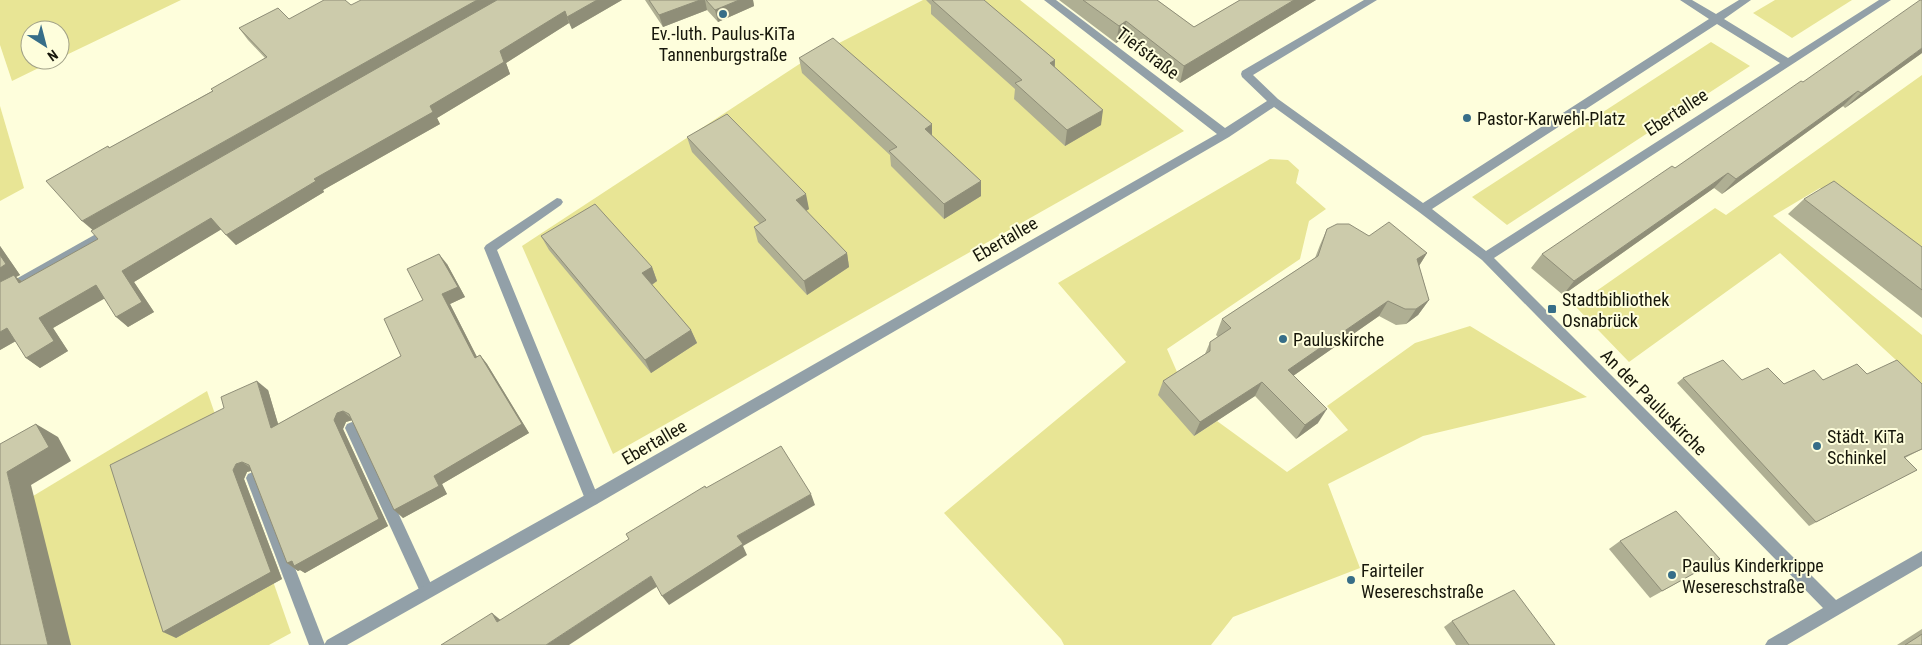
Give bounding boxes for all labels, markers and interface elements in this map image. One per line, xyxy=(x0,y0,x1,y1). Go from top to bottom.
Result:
marker: Ev.-luth. Paulus-KiTa Tannenburgstraße xyxy=(717,8,729,20)
north arrow xyxy=(20,20,70,70)
place label: Ev.-luth. Paulus-KiTa Tannenburgstraße xyxy=(651,23,795,65)
street label: Tiefstraße xyxy=(1113,23,1183,83)
text: N xyxy=(44,47,61,65)
street label: Ebertallee xyxy=(1640,84,1712,140)
place label: Pastor-Karwehl-Platz xyxy=(1477,108,1625,129)
marker: Pastor-Karwehl-Platz xyxy=(1461,112,1473,124)
street label: Ebertallee xyxy=(969,212,1041,266)
place label: Stadtbibliothek Osnabrück xyxy=(1562,289,1669,331)
marker: Stadtbibliothek Osnabrück xyxy=(1546,303,1558,315)
place label: Pauluskirche xyxy=(1293,329,1384,350)
marker: Pauluskirche xyxy=(1277,333,1289,345)
street label: An der Pauluskirche xyxy=(1597,345,1711,459)
street label: Ebertallee xyxy=(618,415,690,469)
place label: Städt. KiTa Schinkel xyxy=(1827,426,1904,468)
marker: Städt. KiTa Schinkel xyxy=(1811,440,1823,452)
place label: Paulus Kinderkrippe Wesereschstraße xyxy=(1682,555,1824,597)
place label: Fairteiler Wesereschstraße xyxy=(1361,560,1484,602)
marker: Paulus Kinderkrippe Wesereschstraße xyxy=(1666,569,1678,581)
marker: Fairteiler Wesereschstraße xyxy=(1345,574,1357,586)

